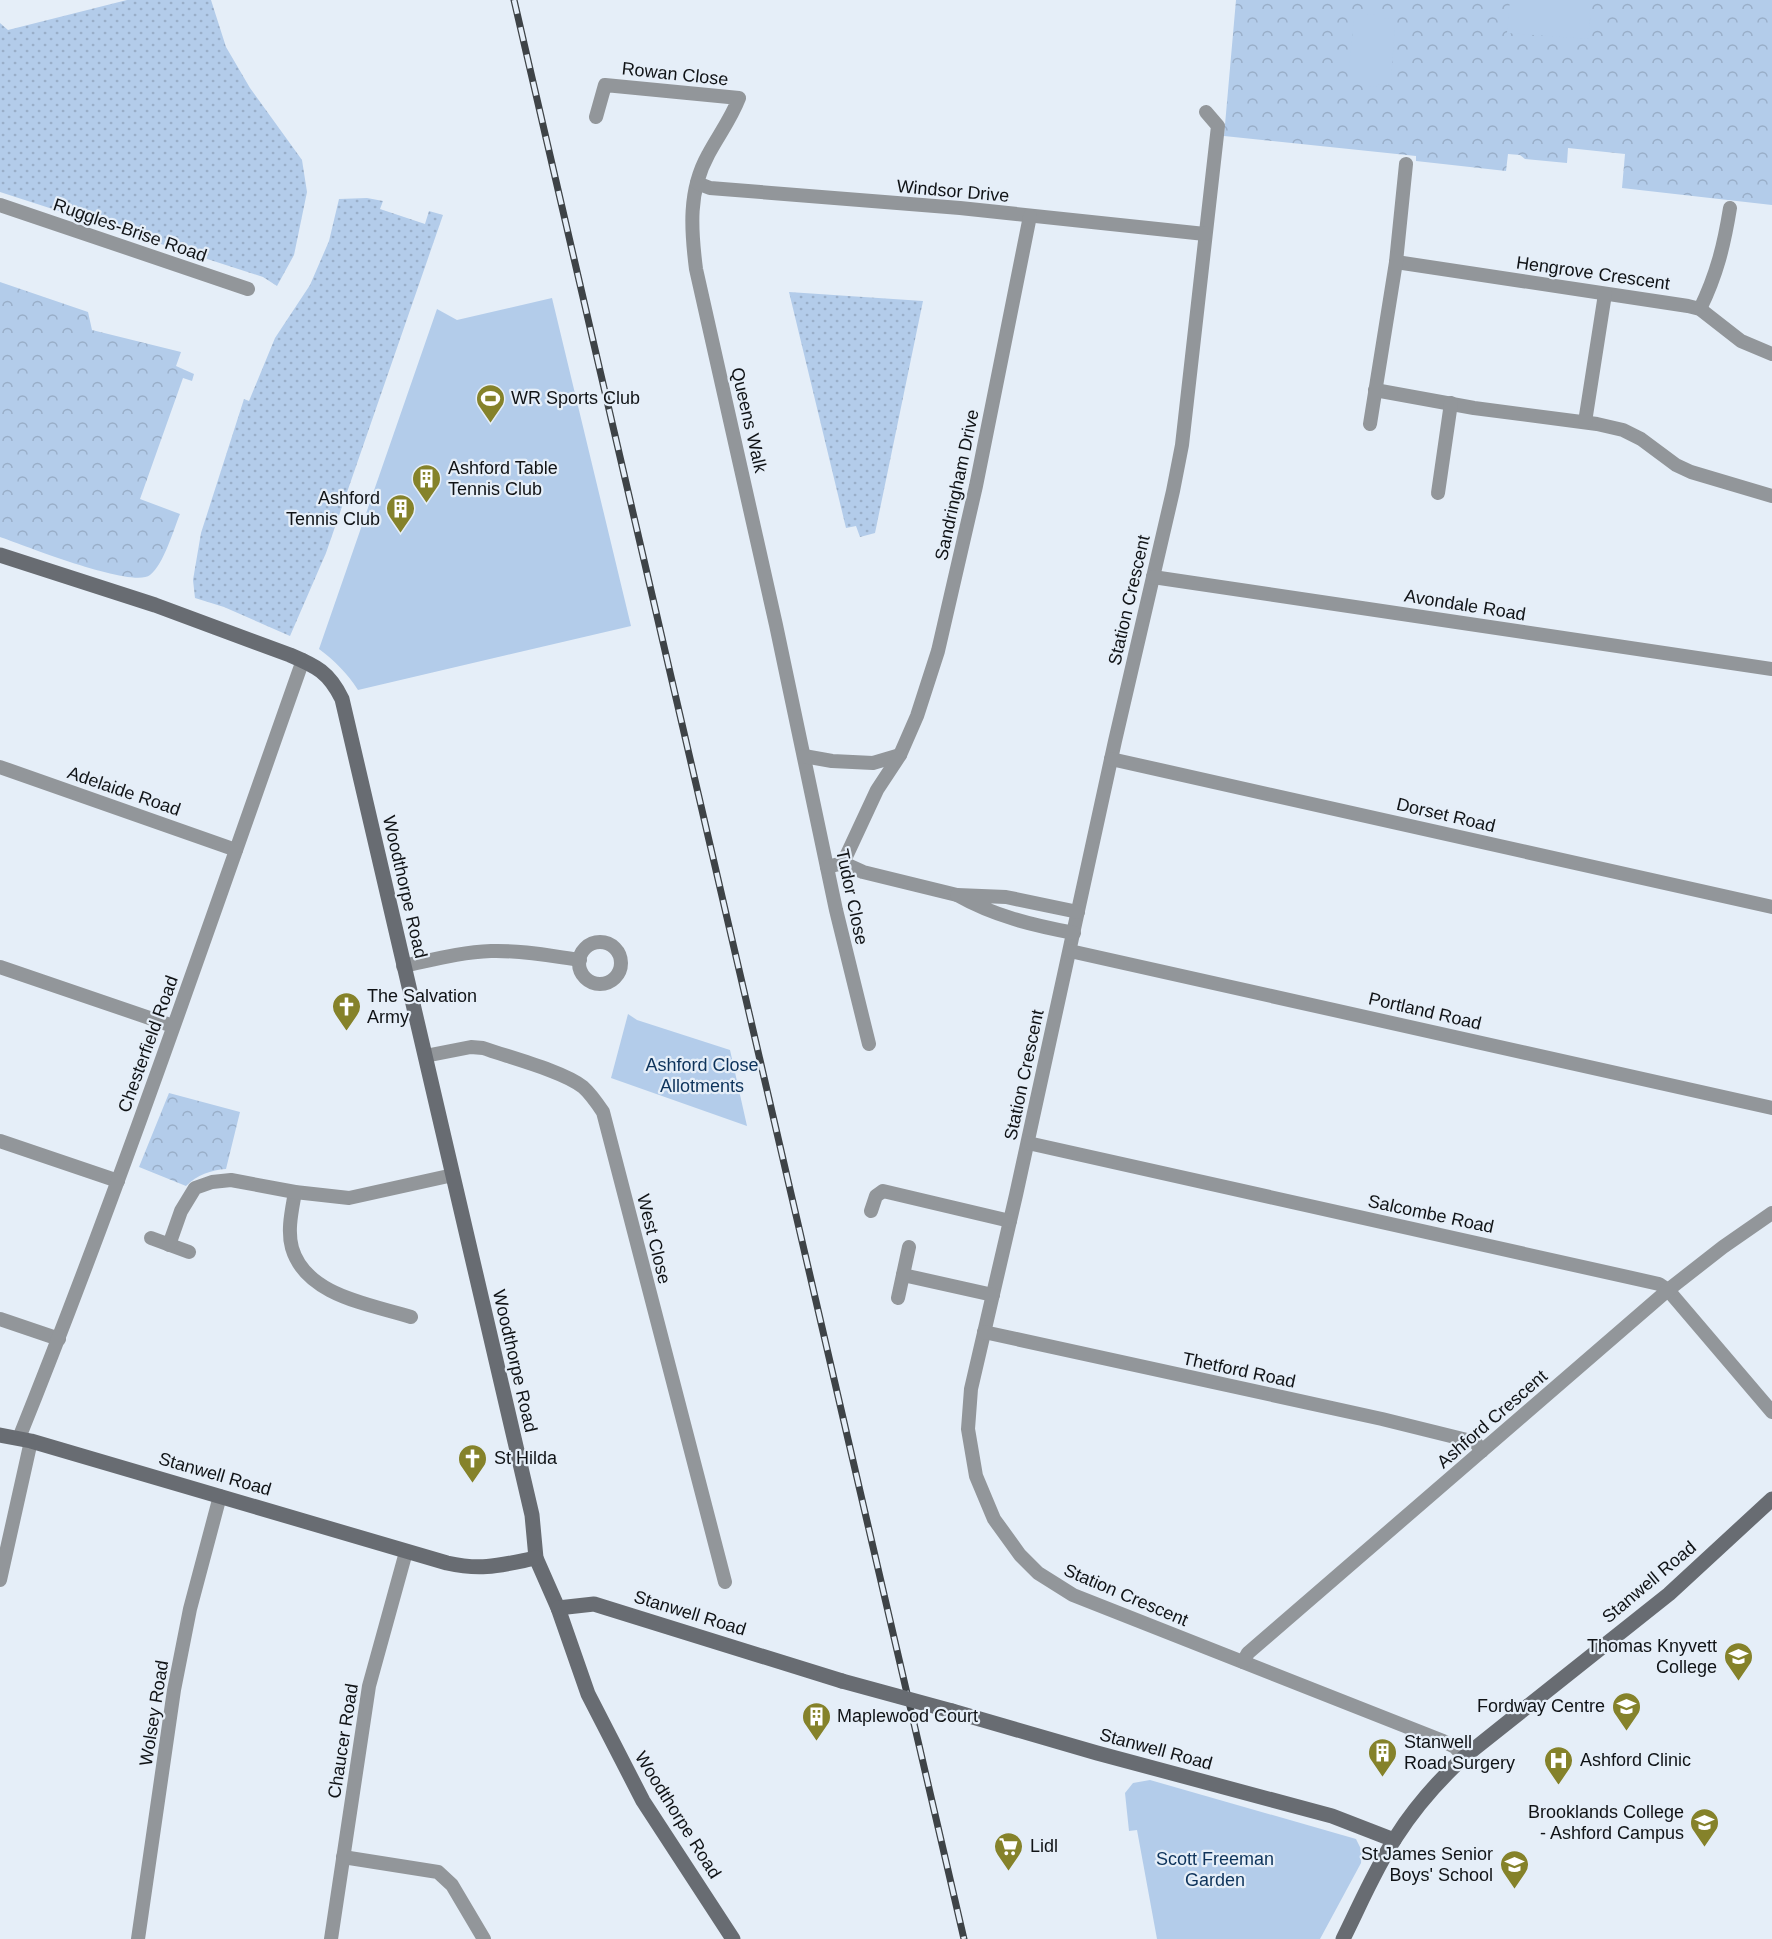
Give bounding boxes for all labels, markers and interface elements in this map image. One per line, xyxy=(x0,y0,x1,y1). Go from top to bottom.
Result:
street label: Rowan Close xyxy=(621,58,729,90)
street label: Windsor Drive xyxy=(896,176,1010,206)
street label: Ruggles-Brise Road xyxy=(51,194,209,266)
street label: Hengrove Crescent xyxy=(1515,252,1671,294)
street label: Queens Walk xyxy=(727,365,771,476)
sports icon: WR Sports Club xyxy=(474,382,506,424)
place label: WR Sports Club xyxy=(511,388,640,408)
street label: Sandringham Drive xyxy=(931,408,983,562)
place label: Ashford Table Tennis Club xyxy=(448,458,558,499)
building icon: Ashford Table Tennis Club xyxy=(411,462,443,504)
place label: Ashford Tennis Club xyxy=(286,488,380,529)
building icon: Ashford Tennis Club xyxy=(385,492,417,534)
street label: Station Crescent xyxy=(1104,533,1154,667)
street label: Avondale Road xyxy=(1403,586,1527,624)
street label: Adelaide Road xyxy=(65,762,183,820)
street label: Dorset Road xyxy=(1395,794,1497,836)
street label: Woodthorpe Road xyxy=(379,814,431,960)
street label: Tudor Close xyxy=(832,847,872,947)
street label: Chesterfield Road xyxy=(114,973,182,1115)
place label: The Salvation Army xyxy=(367,986,477,1027)
street label: Portland Road xyxy=(1367,988,1483,1034)
church icon: The Salvation Army xyxy=(330,990,362,1032)
street label: Station Crescent xyxy=(1000,1008,1048,1142)
park label: Ashford Close Allotments xyxy=(645,1055,759,1096)
street label: Salcombe Road xyxy=(1366,1191,1496,1237)
street label: West Close xyxy=(633,1192,675,1286)
street label: Woodthorpe Road xyxy=(489,1288,541,1434)
street label: Thetford Road xyxy=(1181,1348,1297,1392)
street label: Ashford Crescent xyxy=(1433,1366,1551,1472)
church icon: St Hilda xyxy=(457,1442,489,1484)
street label: Stanwell Road xyxy=(156,1448,274,1500)
place label: St Hilda xyxy=(494,1448,558,1468)
street label: Stanwell Road xyxy=(1598,1537,1700,1627)
street label: Station Crescent xyxy=(1061,1560,1191,1630)
street label: Stanwell Road xyxy=(632,1586,748,1640)
place label: Thomas Knyvett College xyxy=(1587,1636,1717,1677)
school or university icon: Thomas Knyvett College xyxy=(1722,1640,1754,1682)
street label: Wolsey Road xyxy=(136,1659,172,1767)
street label: Chaucer Road xyxy=(324,1682,362,1800)
school or university icon: Fordway Centre xyxy=(1610,1690,1642,1732)
place label: Fordway Centre xyxy=(1477,1696,1605,1716)
building icon: Maplewood Court xyxy=(800,1700,832,1742)
place label: Maplewood Court xyxy=(837,1706,978,1726)
street label: Stanwell Road xyxy=(1097,1724,1215,1774)
place label: Stanwell Road Surgery xyxy=(1404,1732,1515,1773)
building icon: Stanwell Road Surgery xyxy=(1367,1736,1399,1778)
hospital icon: Ashford Clinic xyxy=(1543,1744,1575,1786)
street label: Woodthorpe Road xyxy=(631,1748,725,1882)
place label: Ashford Clinic xyxy=(1580,1750,1691,1770)
place label: Brooklands College - Ashford Campus xyxy=(1528,1802,1684,1843)
school or university icon: Brooklands College - Ashford Campus xyxy=(1689,1806,1721,1848)
supermarket icon: Lidl xyxy=(993,1830,1025,1872)
place label: Lidl xyxy=(1030,1836,1058,1856)
place label: St James Senior Boys' School xyxy=(1361,1844,1493,1885)
school or university icon: St James Senior Boys' School xyxy=(1498,1848,1530,1890)
park label: Scott Freeman Garden xyxy=(1156,1849,1274,1890)

